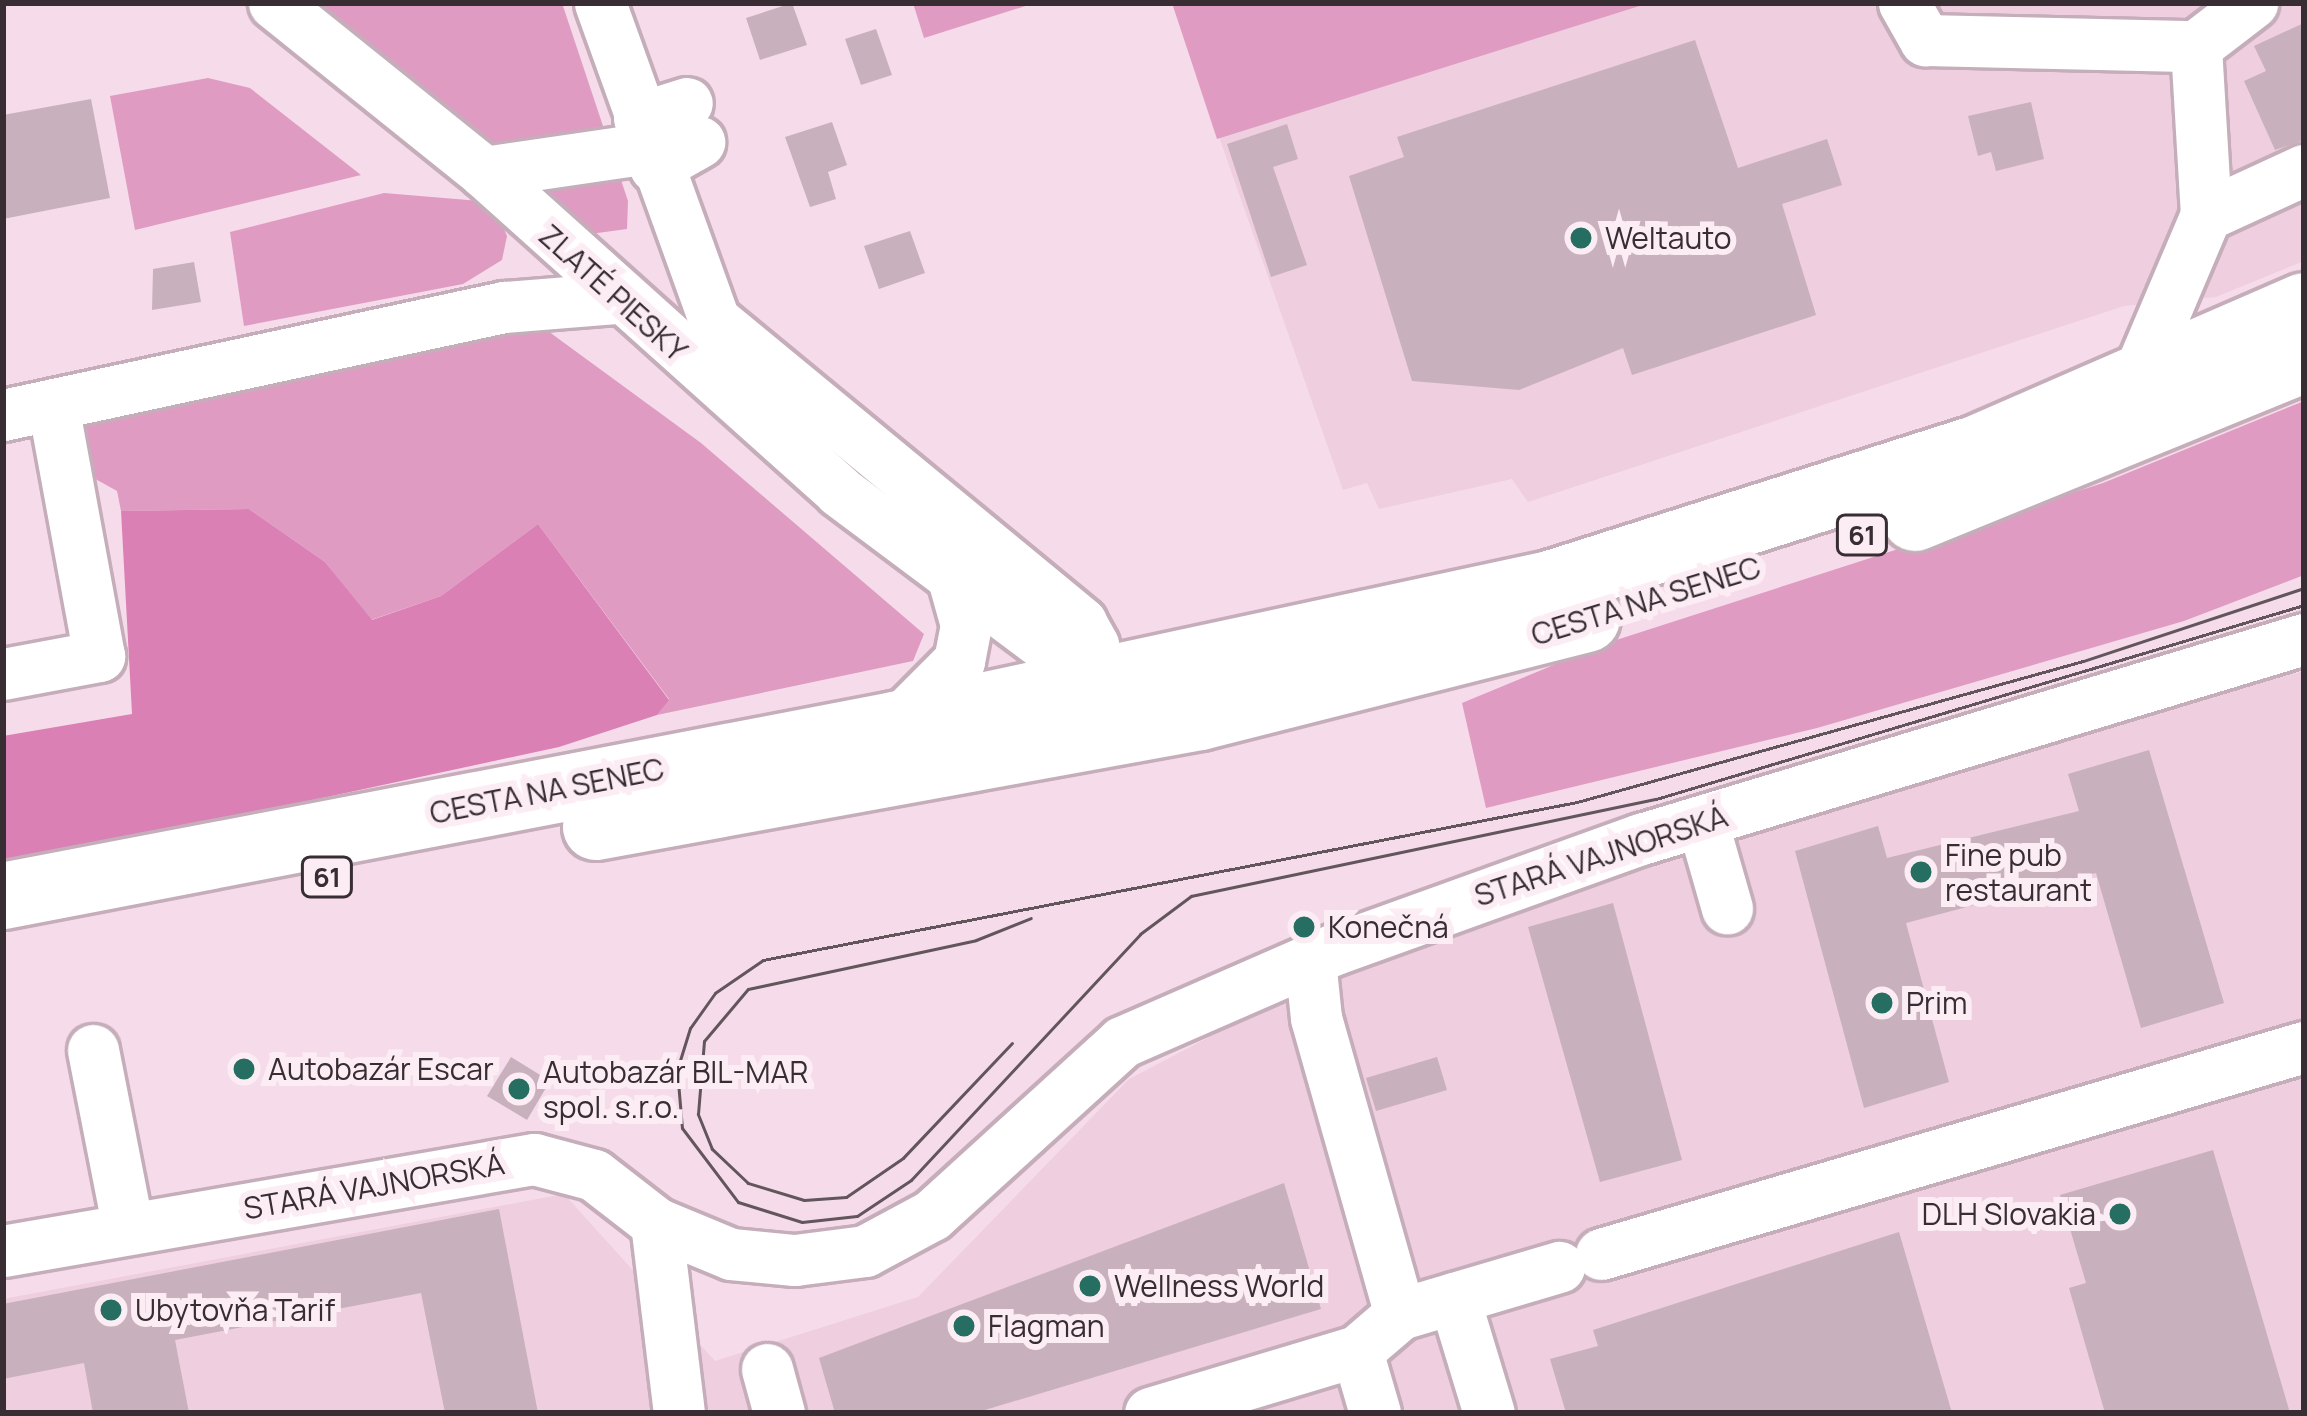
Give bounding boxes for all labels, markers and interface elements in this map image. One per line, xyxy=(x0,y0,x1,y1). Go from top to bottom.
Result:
street label: ZLATÉ PIESKY xyxy=(532,217,694,369)
place label: Weltauto xyxy=(1605,220,1731,256)
marker: Weltauto xyxy=(1568,225,1594,251)
road number: 61 xyxy=(1835,514,1889,556)
street label: CESTA NA SENEC xyxy=(1527,549,1765,653)
street label: CESTA NA SENEC xyxy=(427,751,667,831)
street label: STARÁ VAJNORSKÁ xyxy=(1470,798,1732,914)
place label: Fine pub restaurant xyxy=(1945,837,2092,908)
road number: 61 xyxy=(300,856,354,898)
marker: Fine pub restaurant xyxy=(1908,859,1934,885)
place label: Konečná xyxy=(1328,909,1449,945)
marker: Konečná xyxy=(1291,914,1317,940)
place label: Prim xyxy=(1906,985,1967,1021)
marker: Prim xyxy=(1869,990,1895,1016)
place label: Autobazár Escar xyxy=(268,1051,494,1087)
place label: Autobazár BIL-MAR spol. s.r.o. xyxy=(543,1054,808,1124)
marker: Autobazár Escar xyxy=(231,1056,257,1082)
marker: Autobazár BIL-MAR spol. s.r.o. xyxy=(506,1076,532,1102)
street label: STARÁ VAJNORSKÁ xyxy=(241,1145,507,1227)
place label: DLH Slovakia xyxy=(1922,1196,2096,1232)
marker: DLH Slovakia xyxy=(2107,1201,2133,1227)
place label: Wellness World xyxy=(1114,1268,1324,1304)
marker: Wellness World xyxy=(1077,1273,1103,1299)
place label: Ubytovňa Tarif xyxy=(135,1292,335,1328)
marker: Ubytovňa Tarif xyxy=(98,1297,124,1323)
place label: Flagman xyxy=(988,1308,1104,1344)
marker: Flagman xyxy=(951,1313,977,1339)

